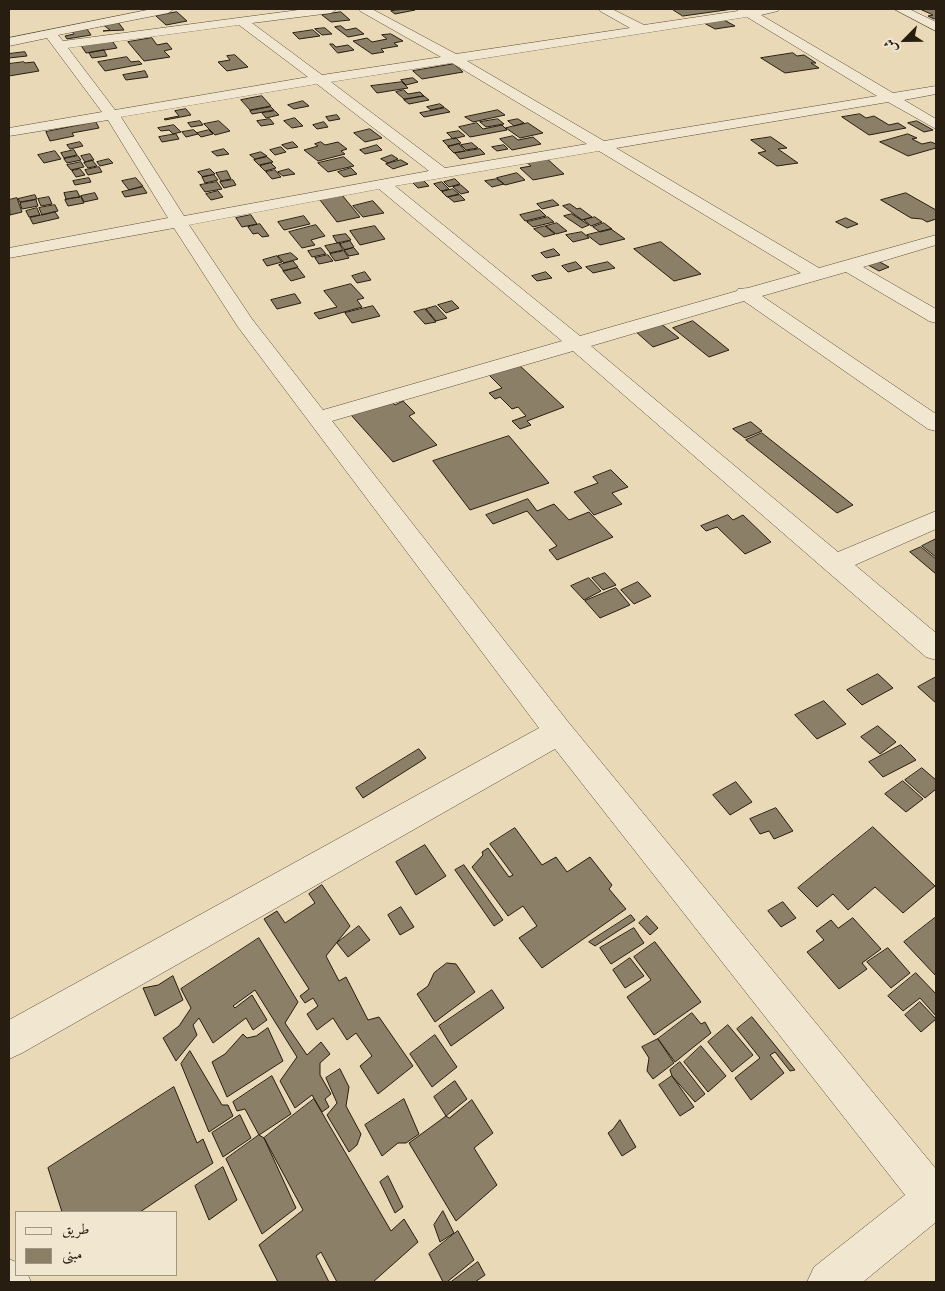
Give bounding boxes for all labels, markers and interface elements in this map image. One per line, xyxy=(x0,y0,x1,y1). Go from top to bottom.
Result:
north arrow xyxy=(880,15,930,65)
text: ش xyxy=(880,36,901,56)
legend xyxy=(15,1211,178,1276)
text: طريق xyxy=(62,1220,89,1238)
text: مبنى xyxy=(62,1245,82,1263)

